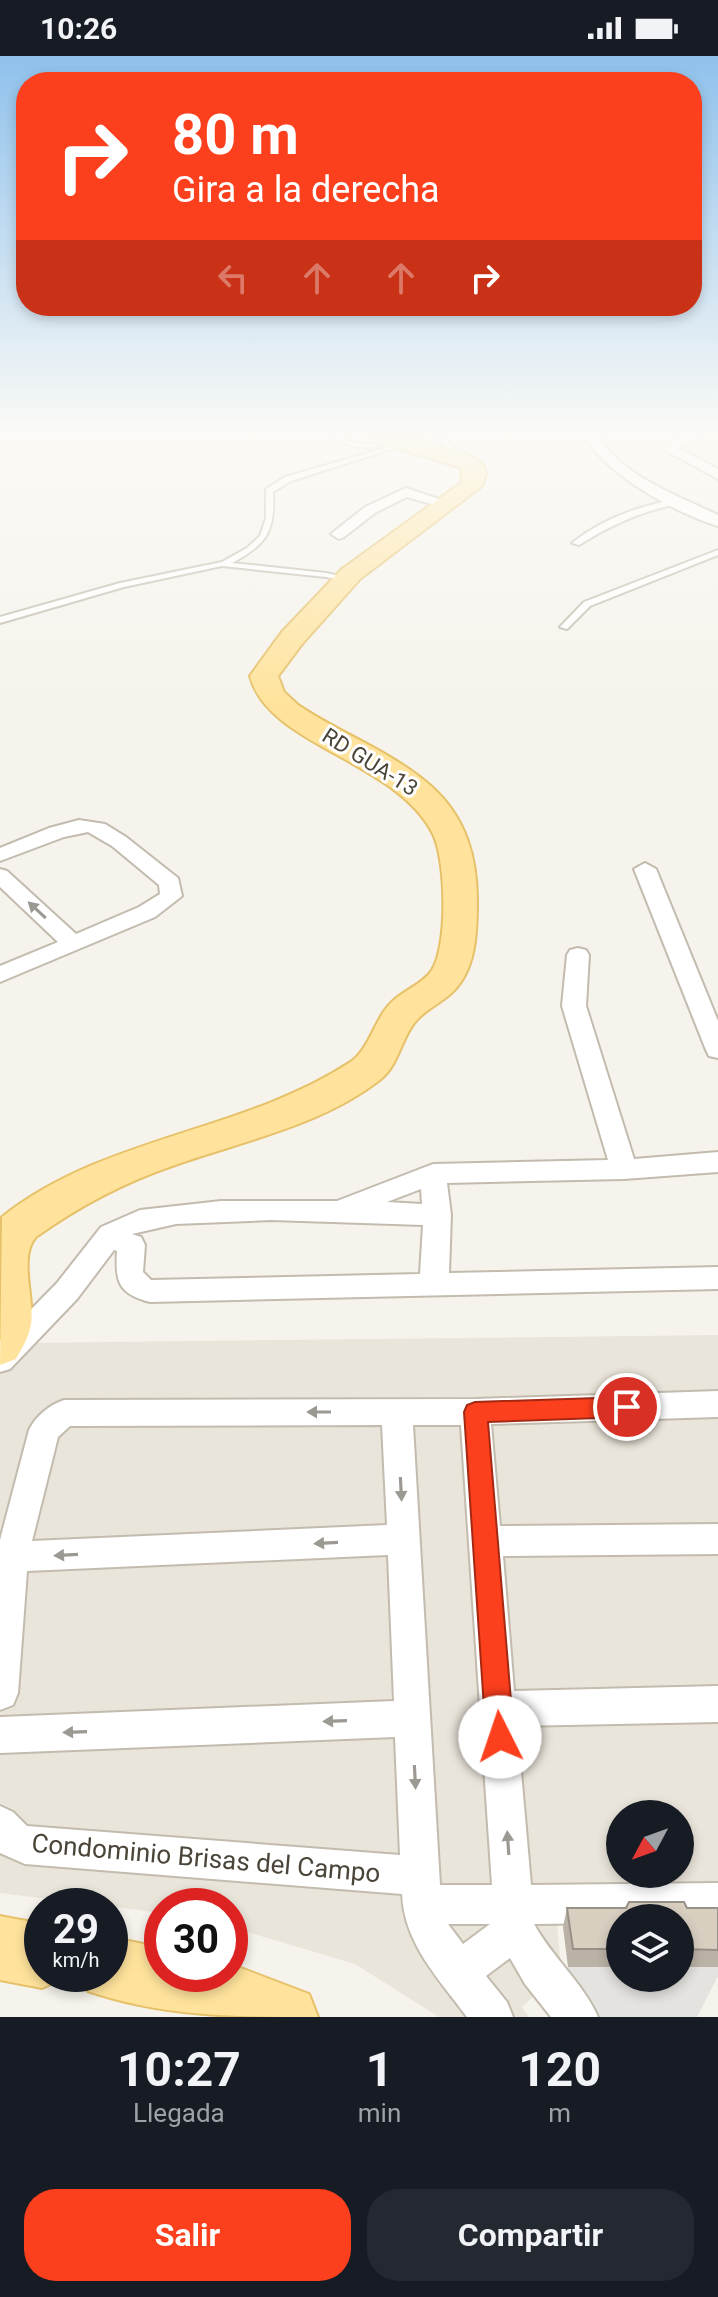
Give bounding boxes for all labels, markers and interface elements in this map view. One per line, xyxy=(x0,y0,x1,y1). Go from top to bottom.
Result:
text: 10:26 xyxy=(40,11,117,46)
text: 80 m xyxy=(172,102,299,168)
icon: right xyxy=(40,104,144,208)
text: Gira a la derecha xyxy=(172,169,440,211)
icon: left xyxy=(211,256,255,300)
icon: ahead xyxy=(295,256,339,300)
icon: ahead xyxy=(379,256,423,300)
icon: right xyxy=(463,256,507,300)
street label: RD GUA-13 xyxy=(318,723,422,801)
one-way arrow xyxy=(28,901,47,919)
pin xyxy=(593,1373,661,1441)
icon: arrive xyxy=(605,1385,649,1429)
one-way arrow xyxy=(306,1406,331,1418)
one-way arrow xyxy=(395,1477,408,1502)
one-way arrow xyxy=(313,1536,338,1549)
one-way arrow xyxy=(53,1548,78,1561)
position arrow xyxy=(458,1695,542,1779)
one-way arrow xyxy=(322,1715,347,1728)
one-way arrow xyxy=(62,1726,87,1739)
one-way arrow xyxy=(409,1765,422,1790)
north arrow xyxy=(606,1800,694,1888)
map controls xyxy=(606,1800,694,1992)
street label: Condominio Brisas del Campo xyxy=(30,1828,382,1888)
one-way arrow xyxy=(501,1830,514,1855)
speed limit sign: 30 xyxy=(144,1888,248,1992)
button: layers xyxy=(606,1904,694,1992)
text: 29 xyxy=(53,1906,99,1953)
text: km/h xyxy=(53,1948,99,1972)
text: 10:27 xyxy=(117,2041,241,2098)
text: 1 xyxy=(366,2041,393,2098)
text: 120 xyxy=(518,2041,601,2098)
text: Llegada xyxy=(133,2098,225,2128)
text: min xyxy=(358,2098,401,2128)
text: m xyxy=(548,2098,571,2128)
button: Salir xyxy=(24,2189,351,2281)
button: Compartir xyxy=(367,2189,694,2281)

